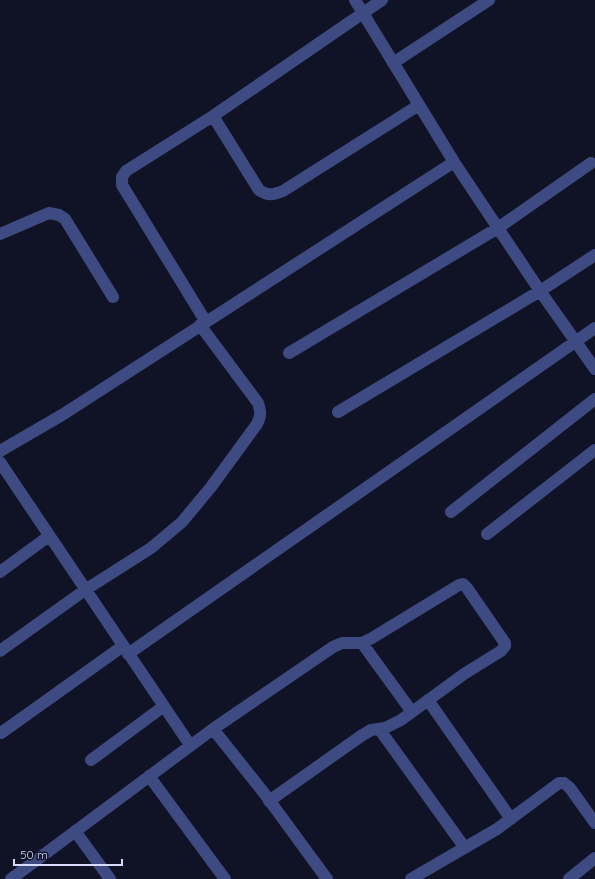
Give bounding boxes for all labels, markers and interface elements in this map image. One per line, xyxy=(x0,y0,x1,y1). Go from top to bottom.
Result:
scale bar xyxy=(14,841,122,867)
text: 50 m xyxy=(20,847,48,862)

